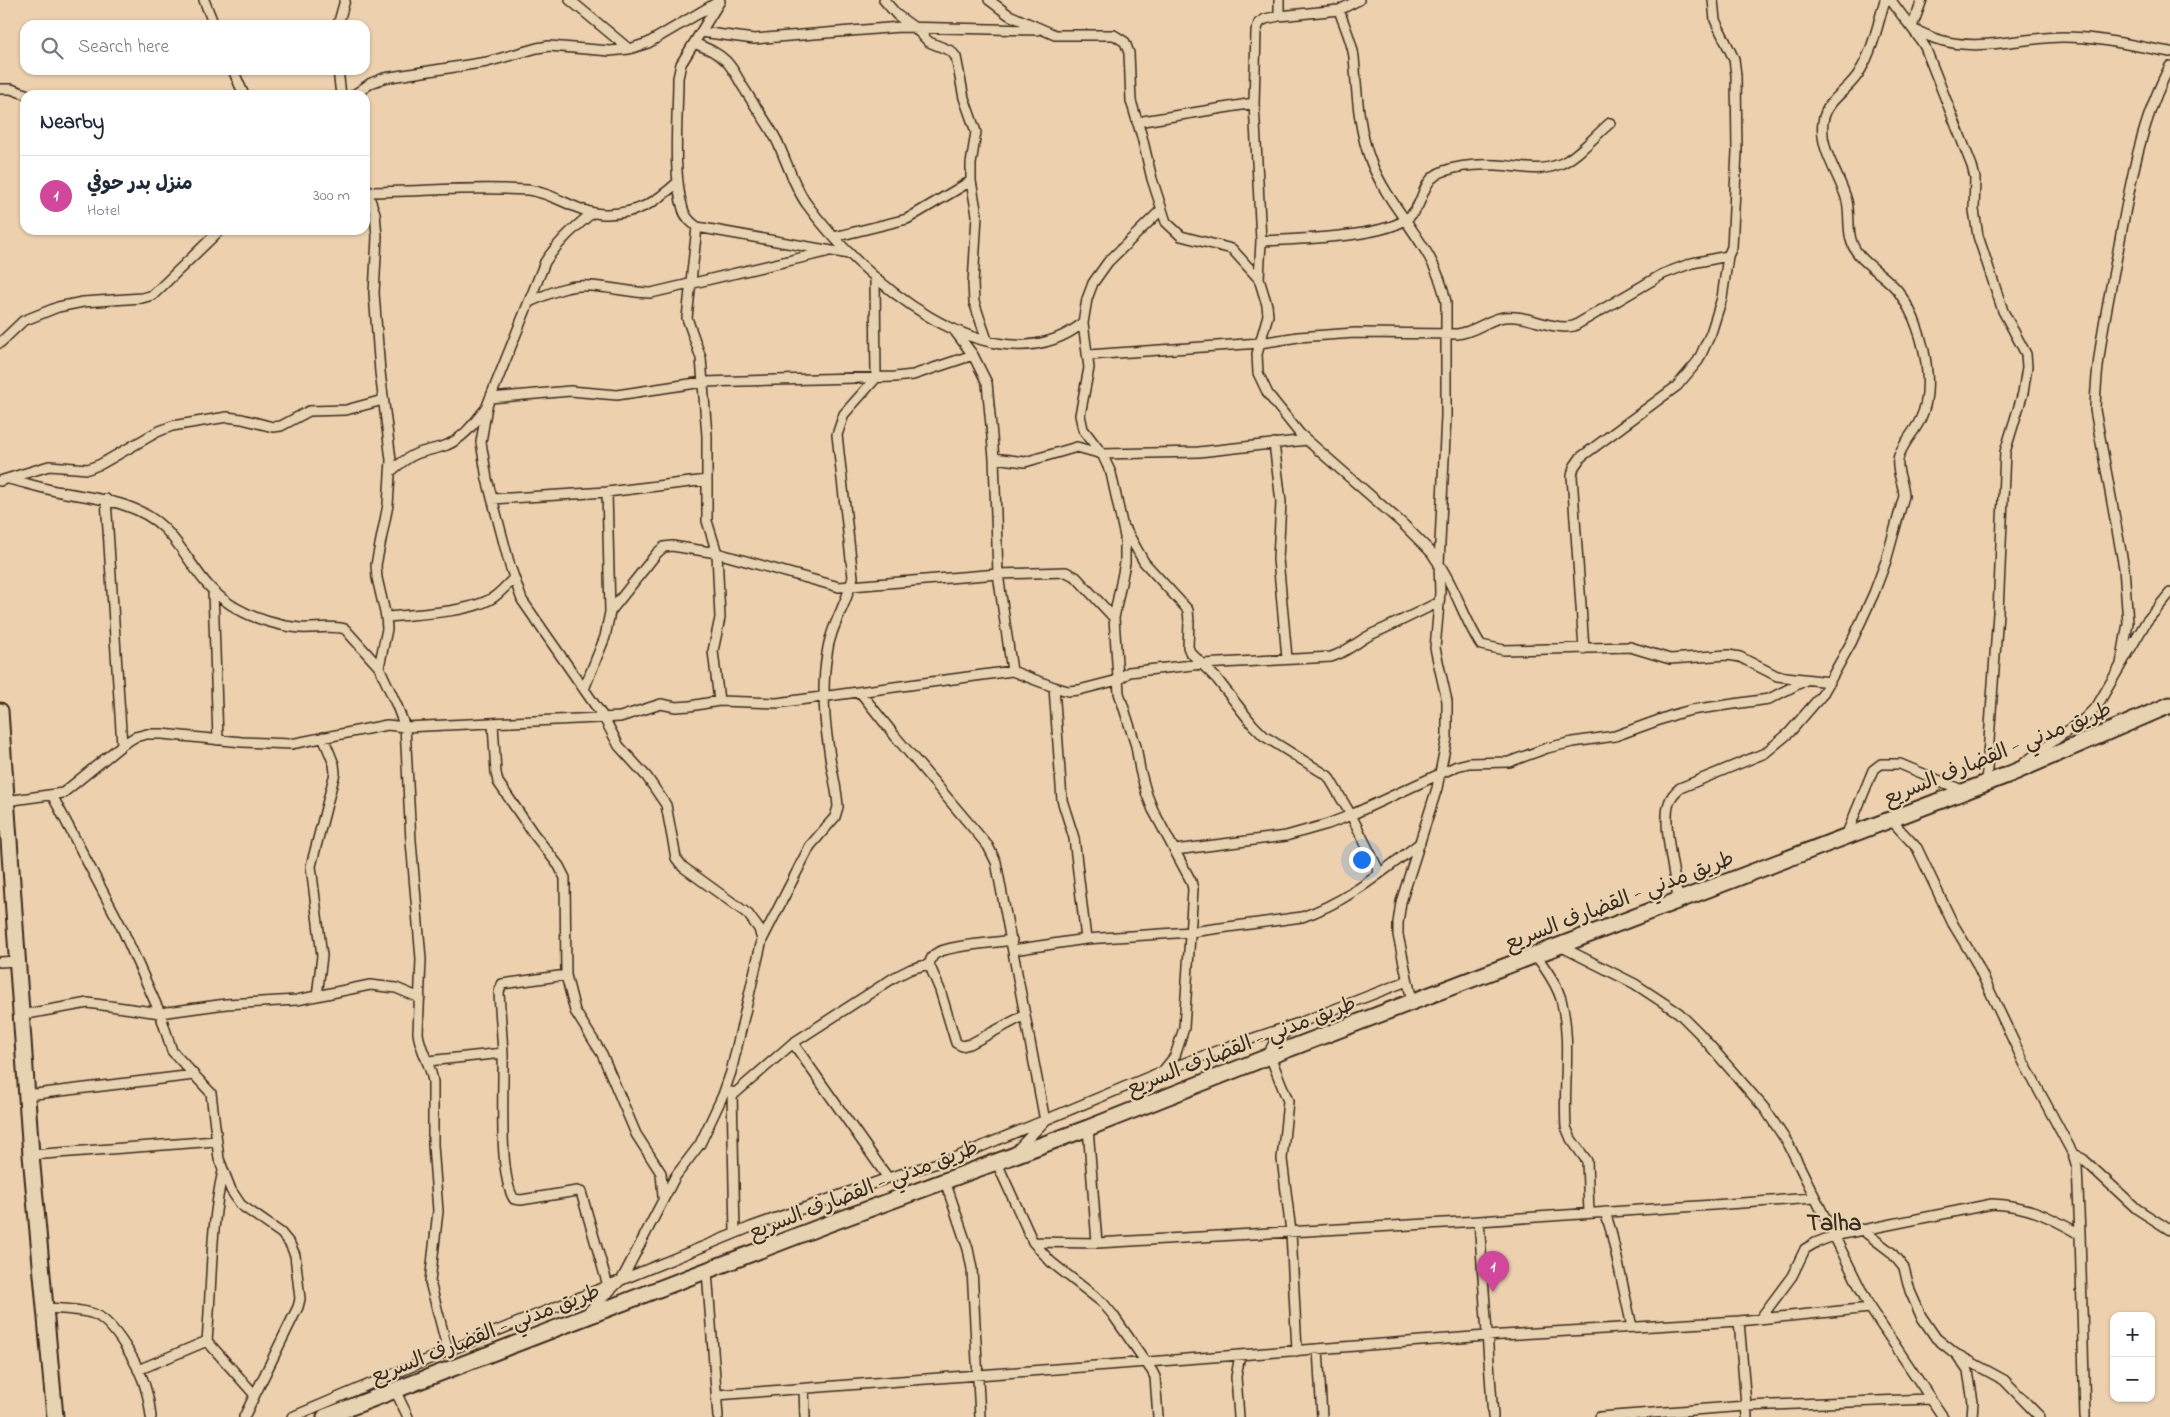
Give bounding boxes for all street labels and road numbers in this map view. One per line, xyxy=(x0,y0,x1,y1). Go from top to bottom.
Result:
street label: طريق مدني - القضارف السريع xyxy=(1879,695,2117,816)
street label: طريق مدني - القضارف السريع xyxy=(1501,844,1740,961)
street label: طريق مدني - القضارف السريع xyxy=(1123,989,1362,1106)
street label: طريق مدني - القضارف السريع xyxy=(745,1133,984,1250)
street label: طريق مدني - القضارف السريع xyxy=(367,1277,606,1394)

